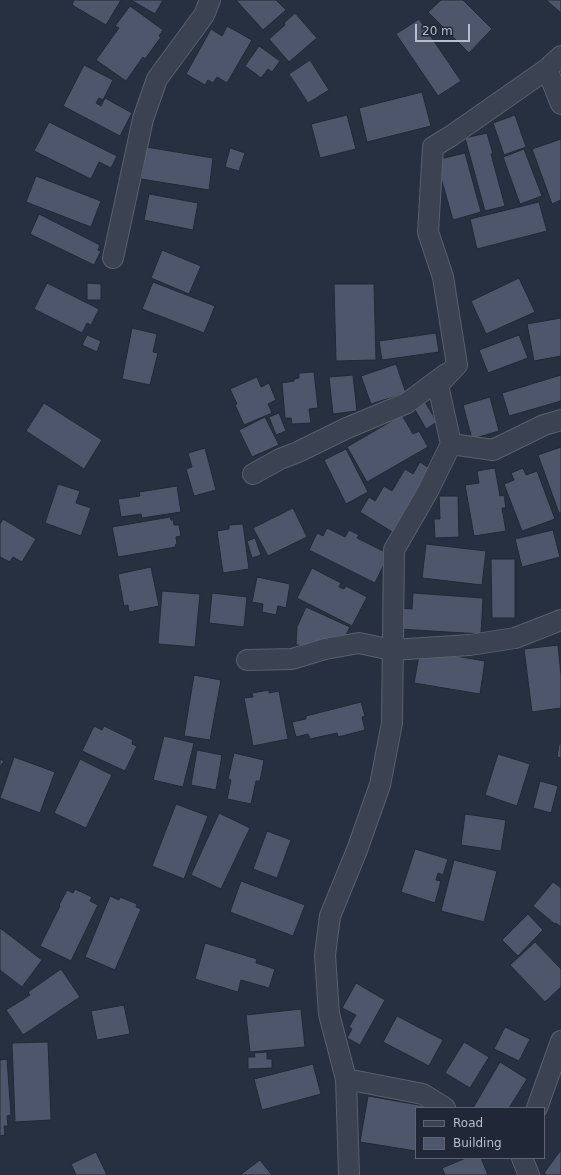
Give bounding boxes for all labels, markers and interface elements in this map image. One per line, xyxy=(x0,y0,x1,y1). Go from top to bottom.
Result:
scale bar xyxy=(417,16,472,42)
text: 20 m xyxy=(422,24,453,38)
legend xyxy=(415,1107,545,1159)
text: Road xyxy=(453,1116,483,1130)
text: Building xyxy=(453,1136,502,1150)

